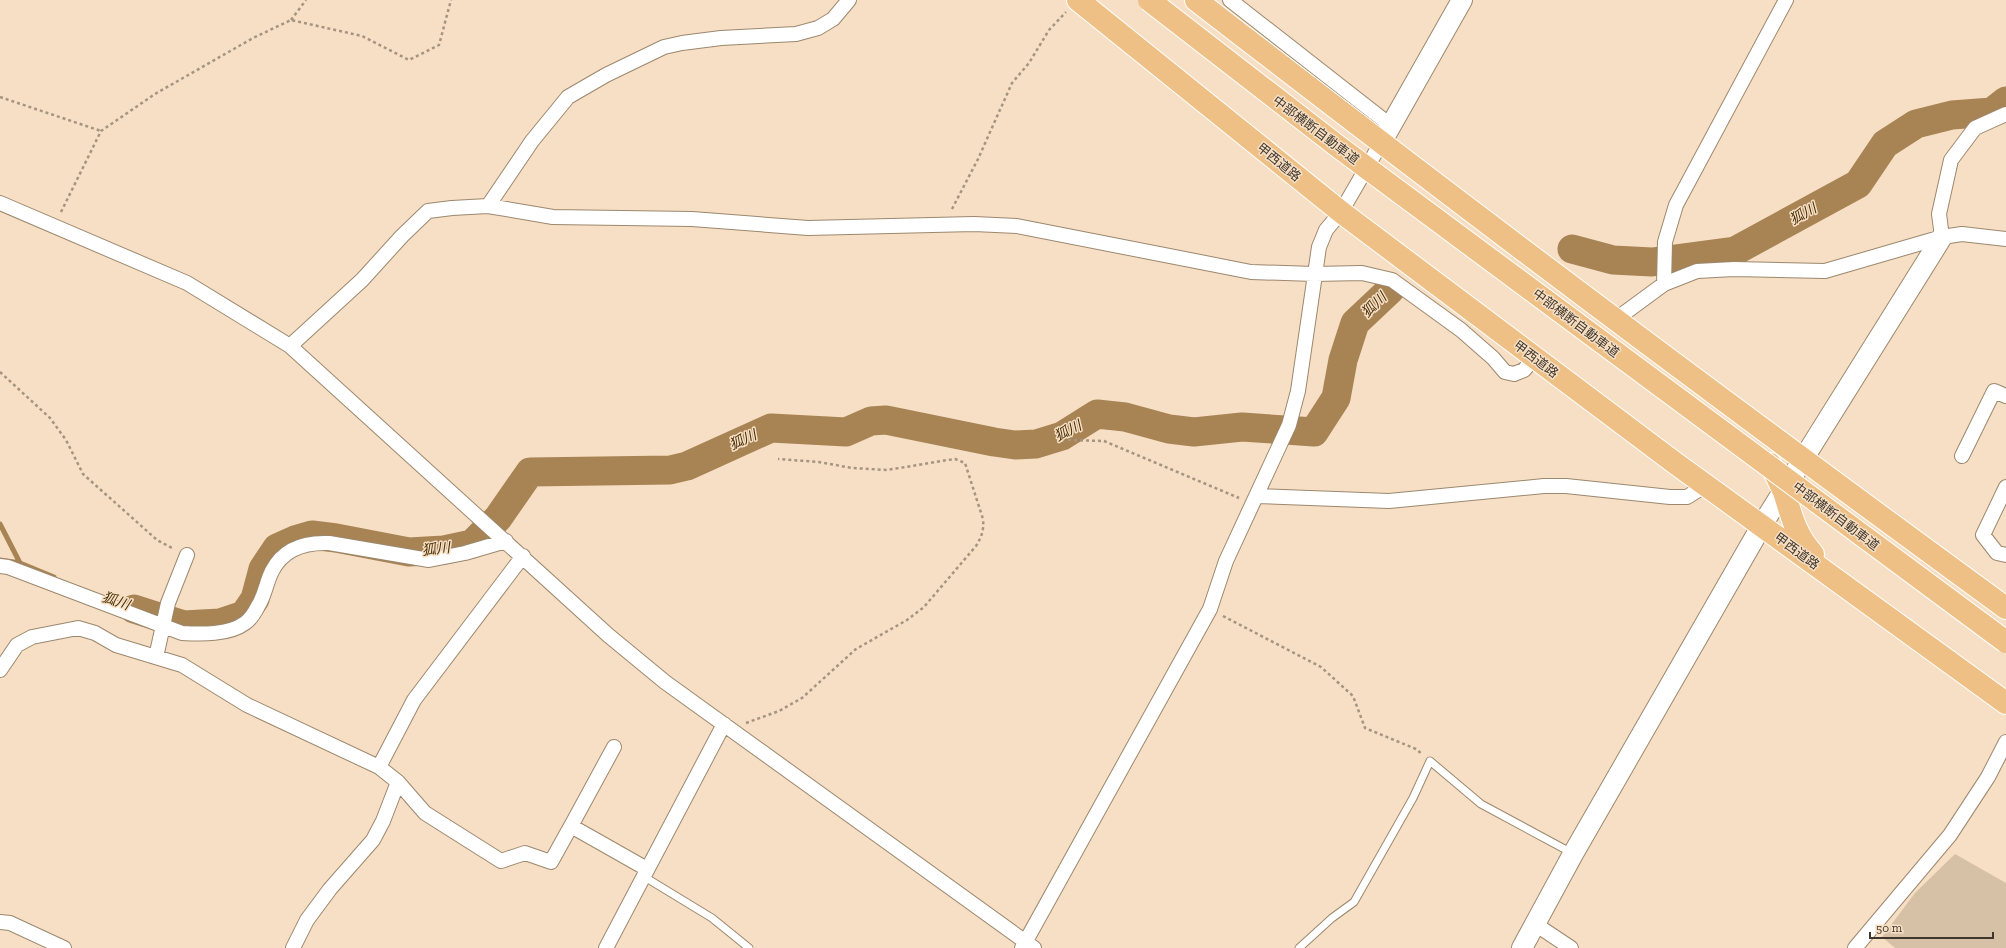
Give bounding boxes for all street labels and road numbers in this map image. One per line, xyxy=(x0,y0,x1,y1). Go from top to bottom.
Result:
street label: 中部横断自動車道 xyxy=(1270,93,1362,167)
street label: 甲西道路 xyxy=(1254,140,1304,184)
street label: 中部横断自動車道 xyxy=(1530,286,1622,360)
street label: 甲西道路 xyxy=(1511,337,1561,381)
street label: 中部横断自動車道 xyxy=(1790,479,1882,553)
street label: 甲西道路 xyxy=(1772,530,1822,572)

